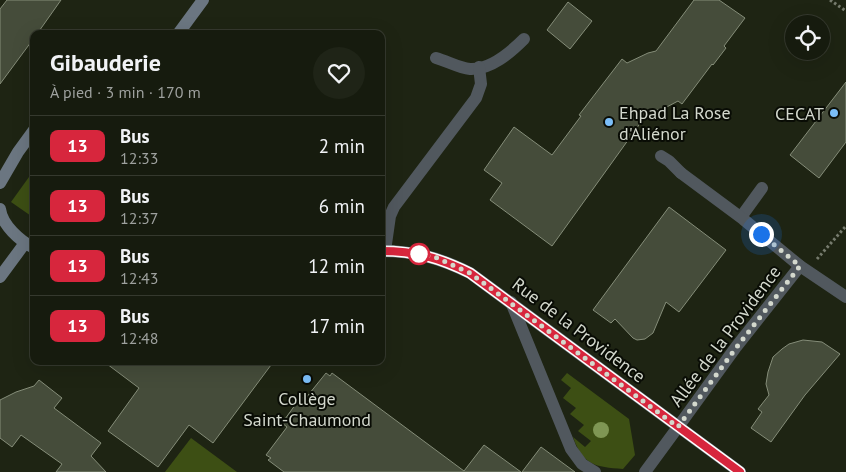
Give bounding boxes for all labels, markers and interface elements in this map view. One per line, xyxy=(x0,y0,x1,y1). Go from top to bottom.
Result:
map controls xyxy=(785,15,830,60)
button: locate xyxy=(785,15,830,60)
text: Gibauderie xyxy=(50,47,161,78)
button: heart xyxy=(313,47,365,99)
text: À pied · 3 min · 170 m xyxy=(50,82,201,102)
place label: Ehpad La Rose d'Aliénor xyxy=(619,101,731,145)
place label: CECAT xyxy=(775,102,824,125)
marker: CECAT xyxy=(828,107,840,119)
marker: Ehpad La Rose d'Aliénor xyxy=(603,116,615,128)
text: Bus xyxy=(120,124,149,148)
text: 13 xyxy=(67,134,88,157)
text: 2 min xyxy=(319,134,365,158)
text: 12:33 xyxy=(120,148,158,168)
text: Bus xyxy=(120,184,149,208)
text: 13 xyxy=(67,194,88,217)
text: 6 min xyxy=(319,194,365,218)
text: 12:37 xyxy=(120,208,158,228)
your location xyxy=(749,222,774,247)
unlabelled marker xyxy=(408,243,430,265)
text: Bus xyxy=(120,244,149,268)
text: 13 xyxy=(67,254,88,277)
text: 12 min xyxy=(308,254,365,278)
street label: Allée de la Providence xyxy=(664,261,786,411)
text: 12:43 xyxy=(120,268,158,288)
street label: Rue de la Providence xyxy=(508,272,650,388)
text: Bus xyxy=(120,304,149,328)
text: 13 xyxy=(67,314,88,337)
text: 17 min xyxy=(309,314,365,338)
text: 12:48 xyxy=(120,328,158,348)
marker: Collège Saint-Chaumond xyxy=(301,373,313,385)
place label: Collège Saint-Chaumond xyxy=(243,387,371,431)

